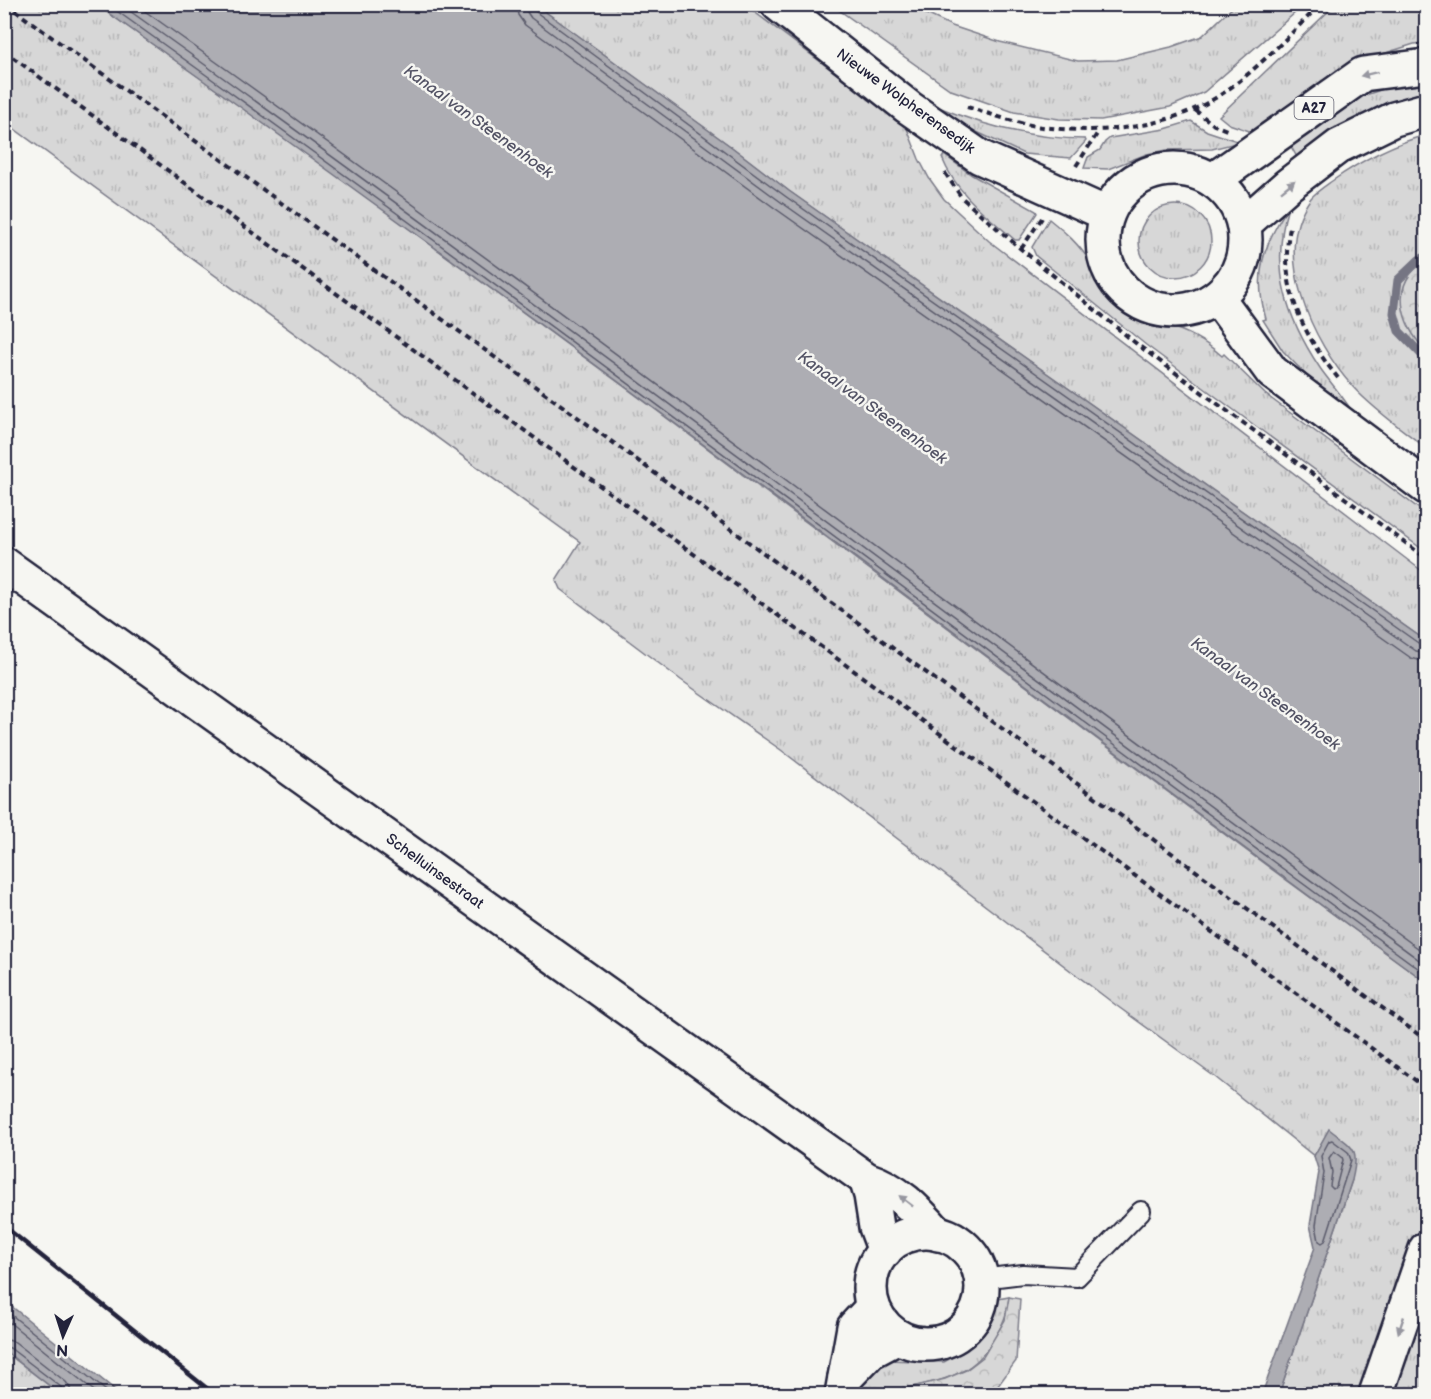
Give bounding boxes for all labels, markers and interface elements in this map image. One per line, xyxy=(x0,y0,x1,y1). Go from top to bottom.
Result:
street label: Nieuwe Wolpherensedijk xyxy=(833,45,979,158)
water label: Kanaal van Steenenhoek xyxy=(400,62,557,183)
one-way arrow xyxy=(1360,70,1378,80)
road number: A27 xyxy=(1294,97,1334,119)
one-way arrow xyxy=(1280,179,1296,192)
water label: Kanaal van Steenenhoek xyxy=(794,348,951,469)
water label: Kanaal van Steenenhoek xyxy=(1187,634,1344,755)
street label: Schelluinsestraat xyxy=(382,830,488,914)
one-way arrow xyxy=(898,1194,914,1207)
north arrow xyxy=(33,1306,93,1366)
one-way arrow xyxy=(1395,1316,1405,1334)
text: N xyxy=(56,1340,69,1359)

